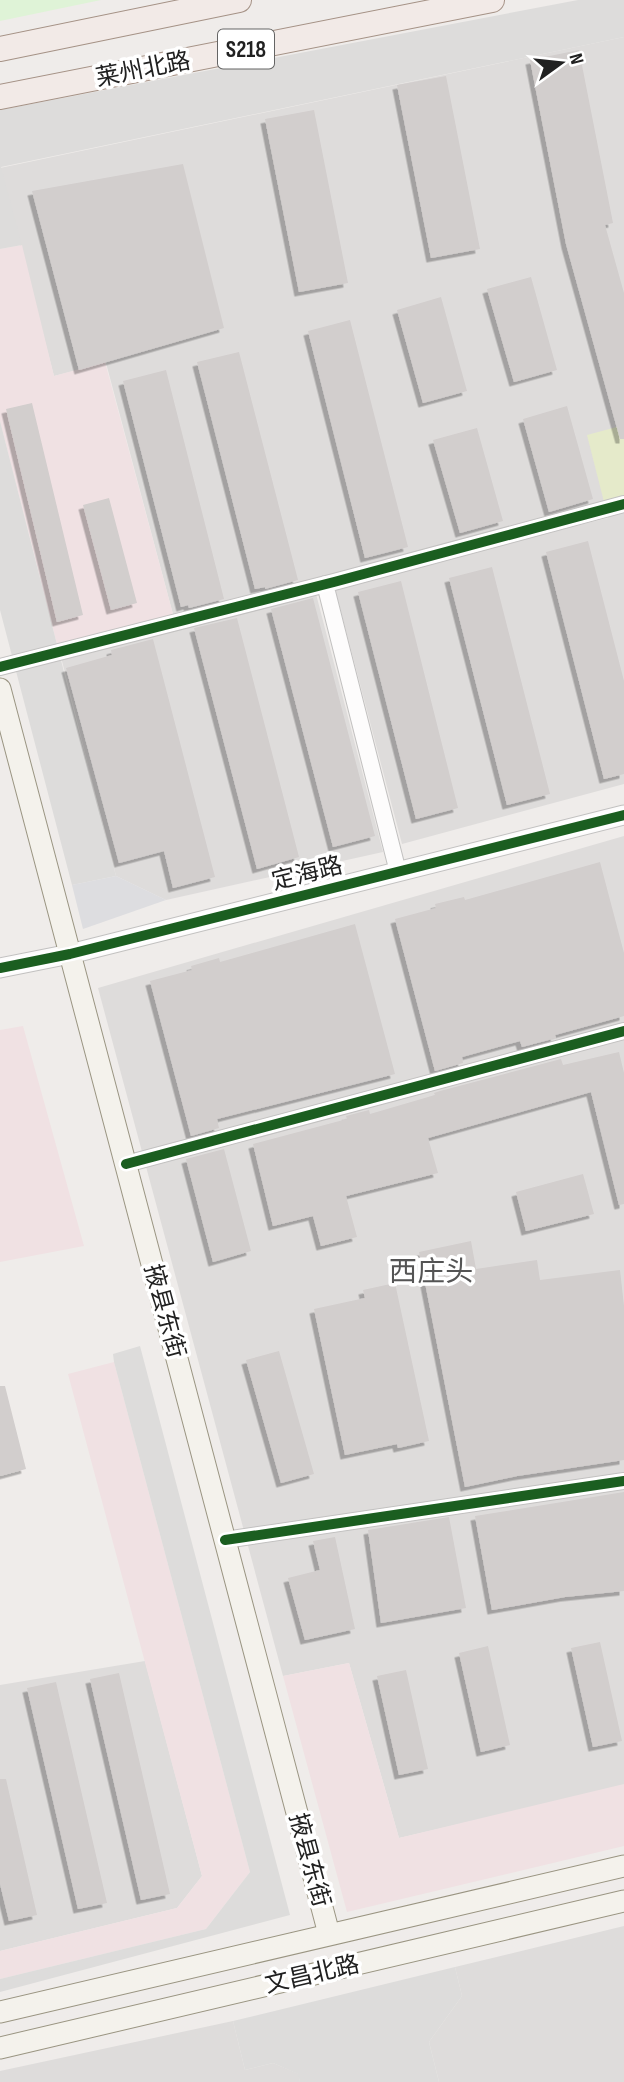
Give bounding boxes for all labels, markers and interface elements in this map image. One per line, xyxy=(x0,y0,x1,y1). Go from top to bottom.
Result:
north arrow xyxy=(526,28,596,98)
road number: S218 xyxy=(218,30,274,68)
street label: 莱州北路 xyxy=(93,46,193,93)
text: N xyxy=(564,51,588,67)
street label: 定海路 xyxy=(269,851,346,896)
district label: 西庄头 xyxy=(389,1256,473,1289)
street label: 掖县东街 xyxy=(138,1261,191,1361)
street label: 掖县东街 xyxy=(283,1810,336,1910)
street label: 文昌北路 xyxy=(262,1950,362,1999)

